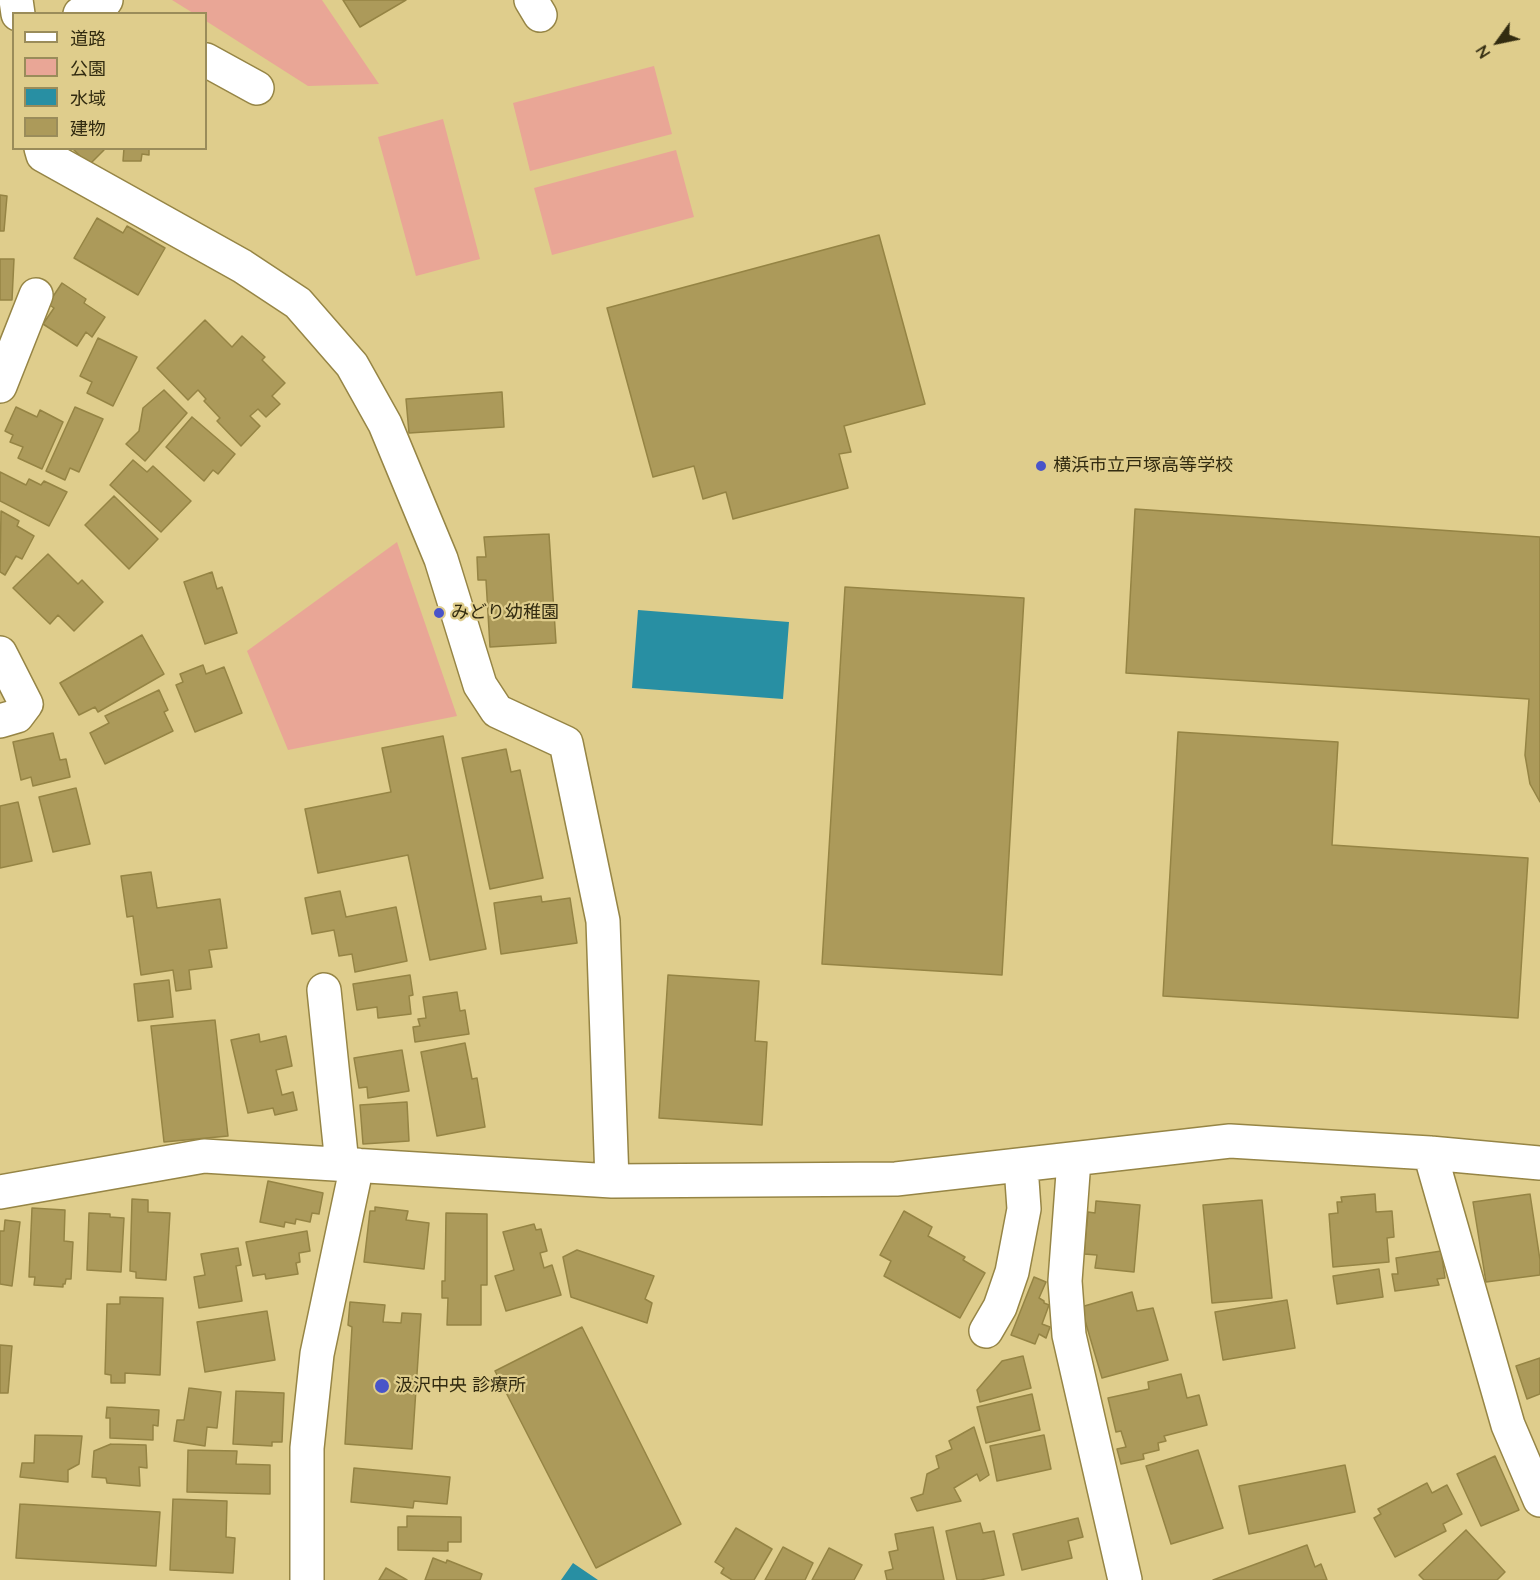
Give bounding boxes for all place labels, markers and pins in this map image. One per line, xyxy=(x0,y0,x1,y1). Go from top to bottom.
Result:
place label: 横浜市立戸塚高等学校 xyxy=(1053,455,1233,477)
marker: 横浜市立戸塚高等学校 xyxy=(1034,459,1048,473)
place label: みどり幼稚園 xyxy=(451,602,559,624)
marker: みどり幼稚園 xyxy=(432,606,446,620)
place label: 汲沢中央 診療所 xyxy=(395,1375,526,1397)
marker: 汲沢中央 診療所 xyxy=(373,1377,391,1395)

